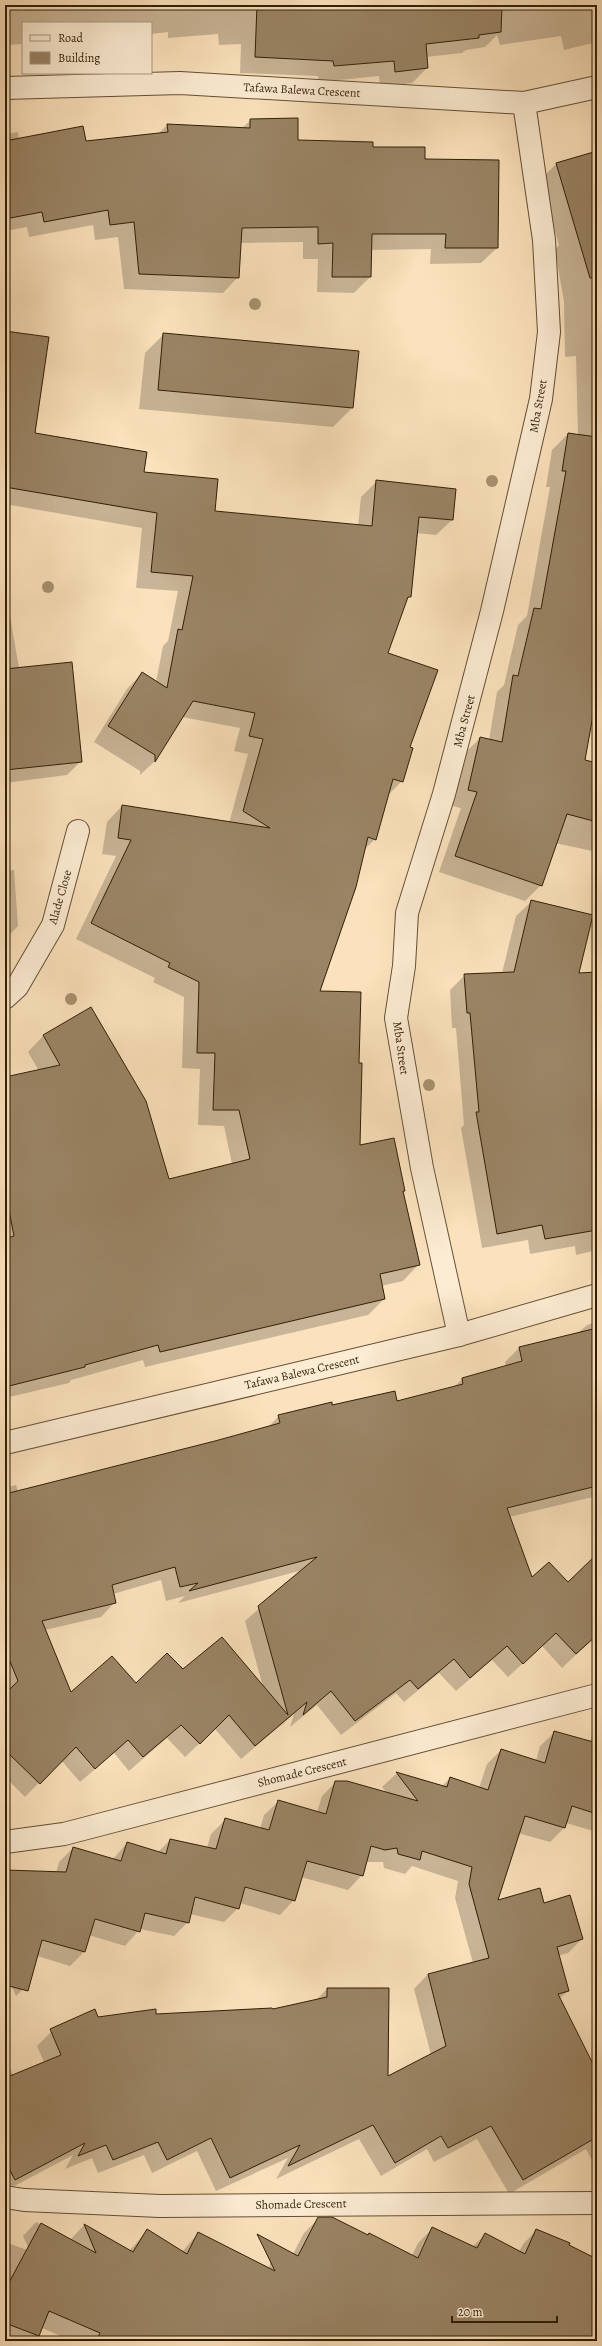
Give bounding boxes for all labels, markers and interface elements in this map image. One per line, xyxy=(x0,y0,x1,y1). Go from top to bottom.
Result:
legend xyxy=(22,22,152,74)
text: Road xyxy=(58,30,84,46)
text: Building xyxy=(58,50,100,66)
street label: Tafawa Balewa Crescent xyxy=(243,79,361,101)
street label: Mba Street xyxy=(525,378,551,434)
street label: Mba Street xyxy=(449,693,479,749)
street label: Alade Close xyxy=(44,868,75,927)
street label: Mba Street xyxy=(389,1020,413,1076)
street label: Tafawa Balewa Crescent xyxy=(243,1351,361,1393)
street label: Shomade Crescent xyxy=(256,1753,348,1791)
street label: Shomade Crescent xyxy=(255,2195,347,2213)
scale bar xyxy=(452,2298,557,2324)
text: 20 m xyxy=(458,2304,482,2320)

